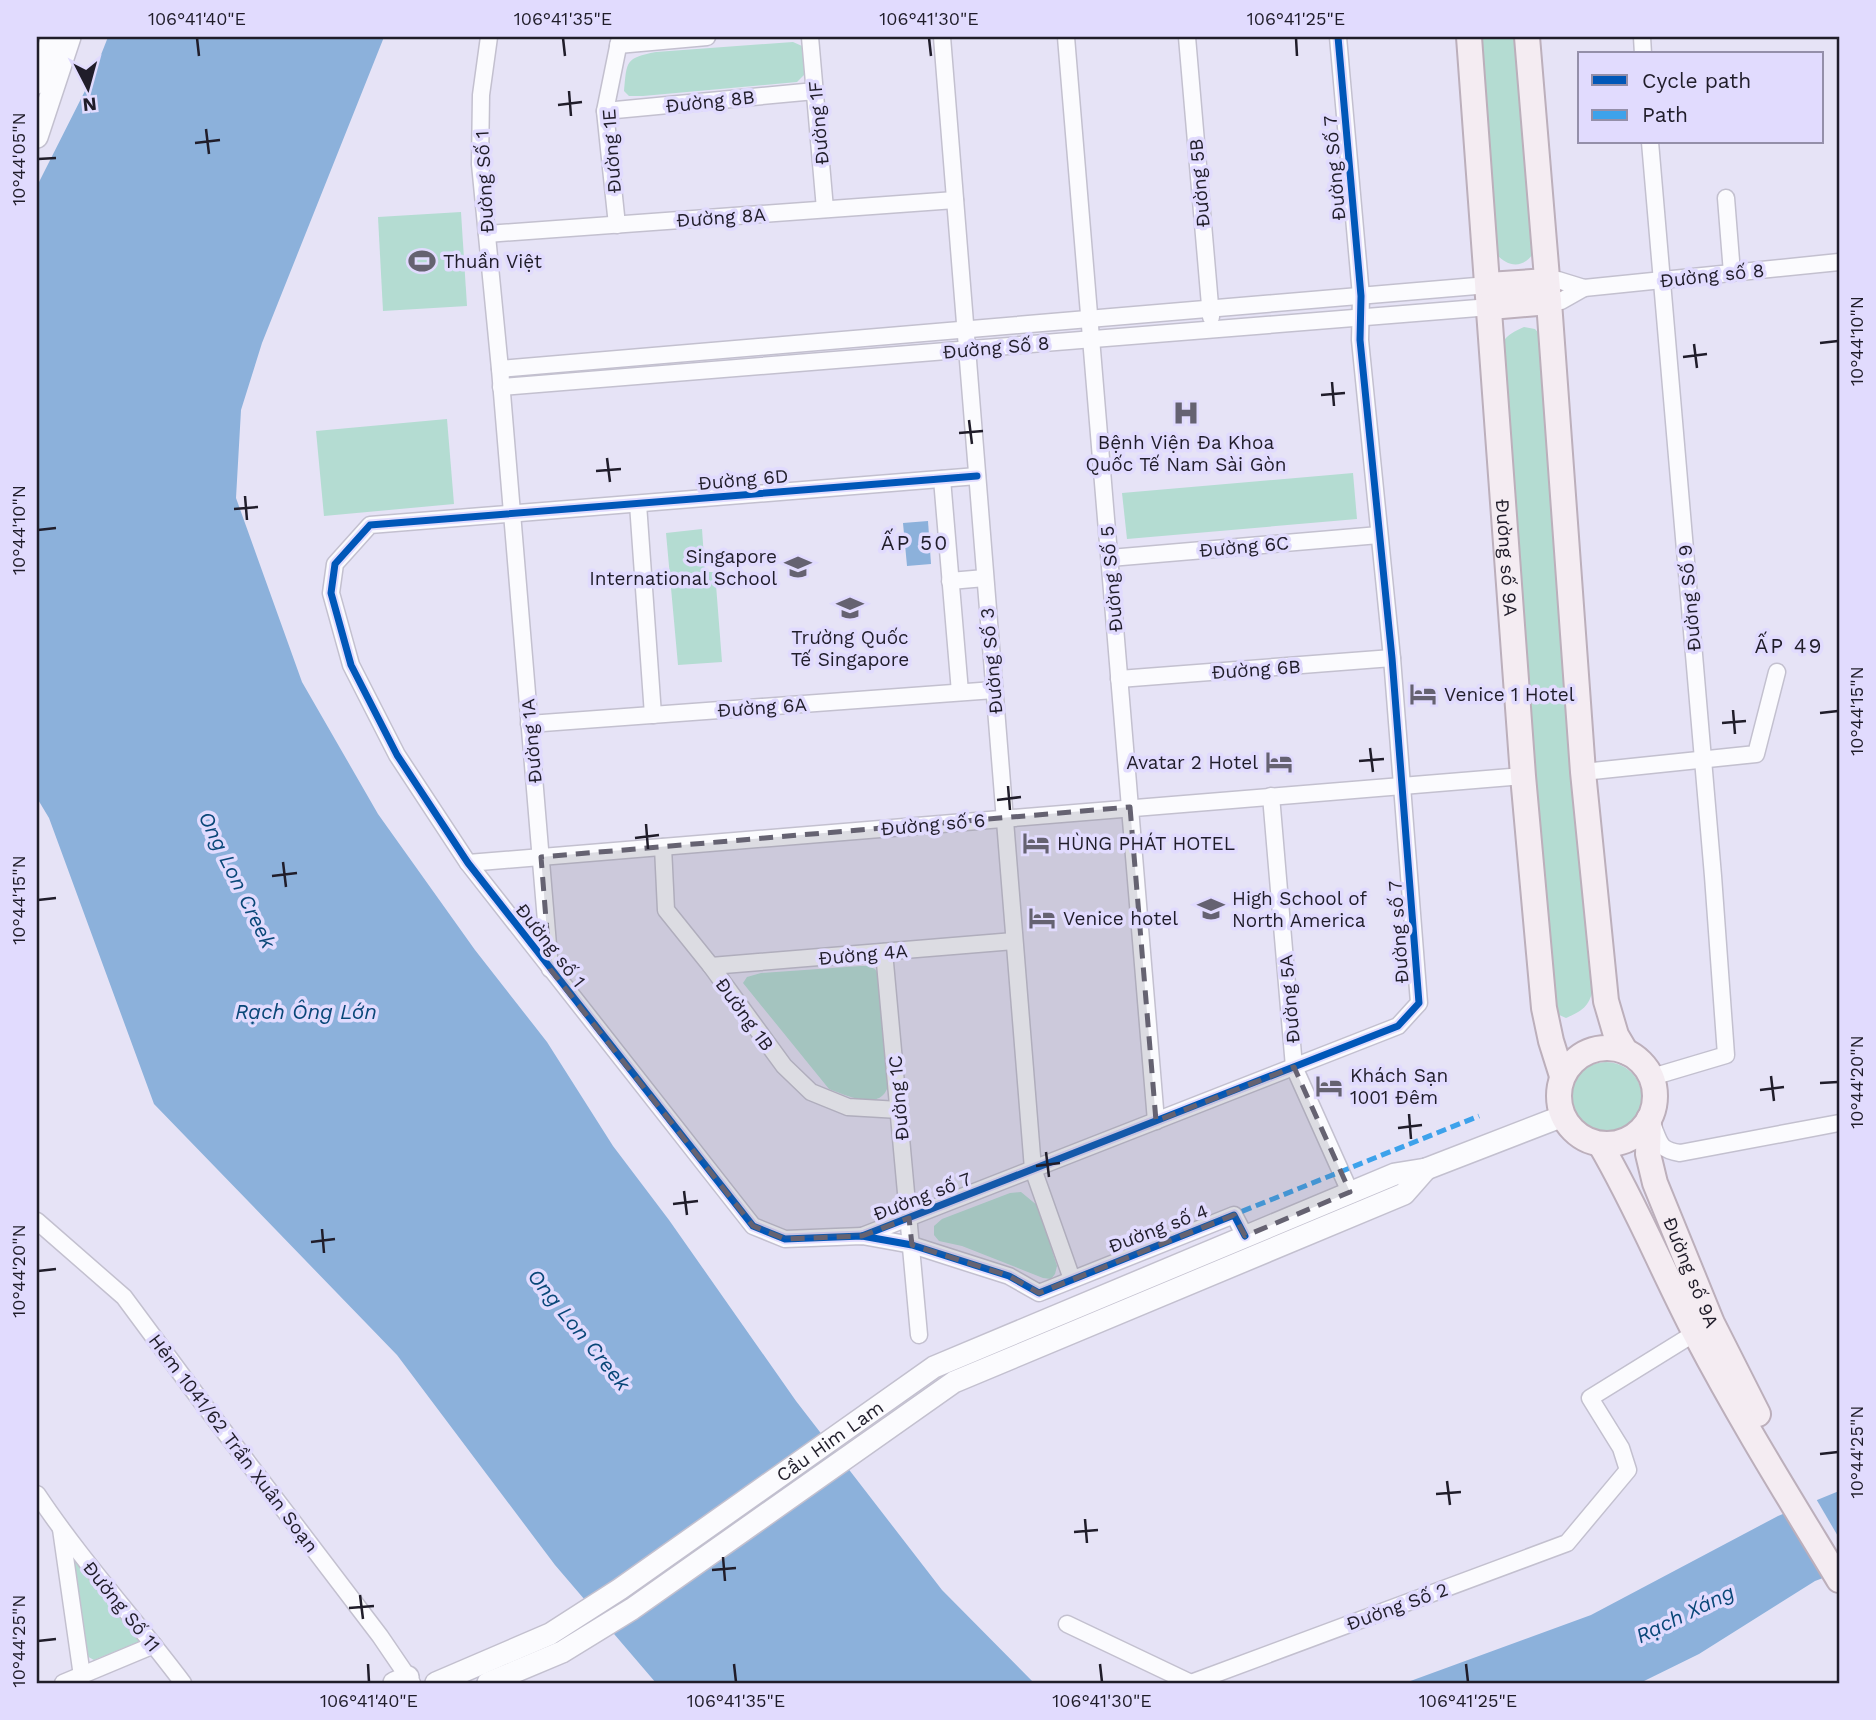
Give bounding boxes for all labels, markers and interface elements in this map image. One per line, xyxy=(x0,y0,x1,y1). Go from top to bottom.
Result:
text: 106°41'40"E xyxy=(148,8,246,29)
text: 106°41'35"E xyxy=(514,8,612,29)
text: 106°41'30"E xyxy=(879,8,979,29)
text: 106°41'25"E xyxy=(1247,8,1345,29)
north arrow xyxy=(52,52,122,122)
legend xyxy=(1578,52,1824,144)
text: Cycle path xyxy=(1642,68,1751,93)
street label: Đường 1F xyxy=(803,80,834,166)
street label: Đường 8B xyxy=(664,85,756,118)
text: N xyxy=(82,92,98,117)
text: Path xyxy=(1642,102,1688,127)
street label: Đường 1E xyxy=(597,108,626,194)
text: 10°44'05"N xyxy=(8,112,29,206)
street label: Đường Số 7 xyxy=(1318,114,1351,221)
street label: Đường Số 1 xyxy=(470,130,499,234)
street label: Đường 5B xyxy=(1184,138,1215,228)
street label: Đường 8A xyxy=(675,203,767,232)
sports icon: Thuần Việt xyxy=(407,246,437,276)
place label: Thuần Việt xyxy=(443,250,542,273)
street label: Đường số 8 xyxy=(1659,259,1766,292)
text: 10°44'10"N xyxy=(1846,296,1867,386)
street label: Đường Số 8 xyxy=(942,331,1050,364)
hospital icon: Bệnh Viện Đa Khoa Quốc Tế Nam Sài Gòn xyxy=(1171,398,1201,428)
place label: Bệnh Viện Đa Khoa Quốc Tế Nam Sài Gòn xyxy=(1085,431,1287,476)
street label: Đường 6D xyxy=(697,464,789,495)
text: 10°44'10"N xyxy=(8,485,29,575)
street label: Đường số 9A xyxy=(1491,498,1522,618)
street label: Đường Số 5 xyxy=(1095,525,1128,633)
district label: ẤP 50 xyxy=(881,528,949,555)
street label: Đường 6C xyxy=(1198,531,1290,562)
street label: Đường Số 9 xyxy=(1673,544,1706,652)
place label: Singapore International School xyxy=(589,545,777,590)
school or university icon: Singapore International School xyxy=(783,552,813,582)
school or university icon: Trường Quốc Tế Singapore xyxy=(835,593,865,623)
street label: Đường Số 3 xyxy=(975,607,1008,715)
place label: Trường Quốc Tế Singapore xyxy=(791,626,909,671)
district label: ẤP 49 xyxy=(1754,631,1824,658)
street label: Đường 6B xyxy=(1211,655,1301,684)
text: 10°44'15"N xyxy=(1846,666,1867,756)
hotel icon: Venice 1 Hotel xyxy=(1408,679,1438,709)
place label: Venice 1 Hotel xyxy=(1444,683,1575,706)
street label: Đường 6A xyxy=(717,693,808,722)
street label: Đường 1A xyxy=(516,697,547,784)
hotel icon: Avatar 2 Hotel xyxy=(1264,747,1294,777)
place label: Avatar 2 Hotel xyxy=(1126,751,1258,774)
water label: Ong Lon Creek xyxy=(193,807,282,953)
street label: Đường số 6 xyxy=(880,808,986,841)
hotel icon: HÙNG PHÁT HOTEL xyxy=(1021,828,1051,858)
place label: HÙNG PHÁT HOTEL xyxy=(1057,832,1235,855)
text: 10°44'15"N xyxy=(8,855,29,945)
street label: Đường số 7 xyxy=(1383,880,1414,984)
place label: High School of North America xyxy=(1232,887,1368,932)
school or university icon: High School of North America xyxy=(1196,894,1226,924)
street label: Đường số 1 xyxy=(511,899,591,992)
hotel icon: Venice hotel xyxy=(1027,903,1057,933)
place label: Venice hotel xyxy=(1063,907,1178,930)
street label: Đường 4A xyxy=(817,939,909,970)
street label: Đường 5A xyxy=(1274,953,1305,1044)
street label: Đường 1B xyxy=(710,973,779,1055)
water label: Rạch Ông Lớn xyxy=(235,999,377,1024)
text: 10°44'20"N xyxy=(1846,1035,1867,1129)
street label: Đường 1C xyxy=(883,1054,914,1142)
place label: Khách Sạn 1001 Đêm xyxy=(1350,1064,1448,1109)
hotel icon: Khách Sạn 1001 Đêm xyxy=(1314,1071,1344,1101)
street label: Đường số 7 xyxy=(870,1167,975,1226)
street label: Đường số 4 xyxy=(1105,1199,1211,1258)
street label: Đường số 9A xyxy=(1658,1213,1724,1331)
text: 10°44'20"N xyxy=(8,1224,29,1318)
water label: Ong Lon Creek xyxy=(523,1264,636,1396)
street label: Hẻm 1041/62 Trần Xuân Soạn xyxy=(144,1329,323,1557)
street label: Cầu Him Lam xyxy=(772,1395,888,1487)
text: 10°44'25"N xyxy=(1846,1406,1867,1498)
street label: Đường Số 11 xyxy=(78,1556,165,1656)
street label: Đường Số 2 xyxy=(1343,1577,1451,1636)
water label: Rạch Xáng xyxy=(1631,1579,1738,1648)
text: 10°44'25"N xyxy=(8,1595,29,1687)
text: 106°41'40"E xyxy=(320,1690,418,1711)
text: 106°41'35"E xyxy=(687,1690,785,1711)
text: 106°41'30"E xyxy=(1052,1690,1152,1711)
text: 106°41'25"E xyxy=(1419,1690,1517,1711)

